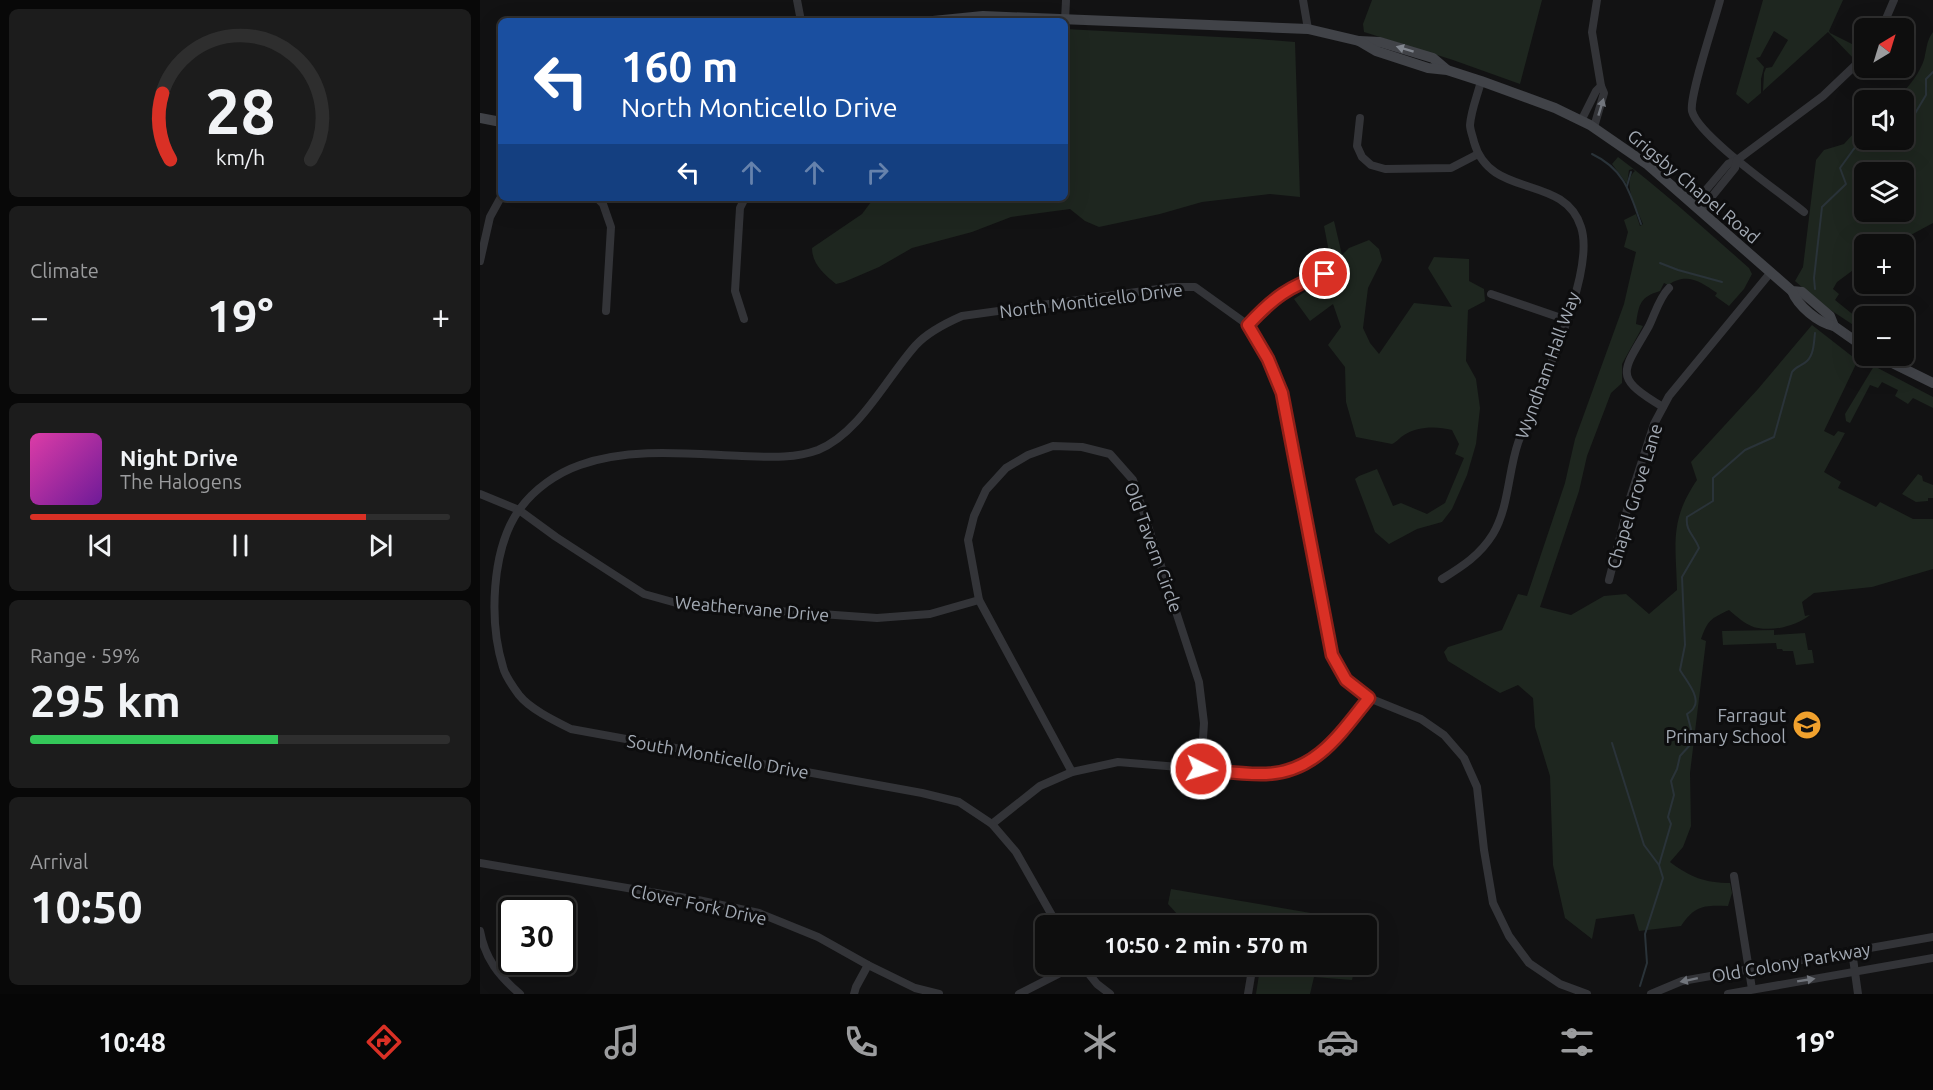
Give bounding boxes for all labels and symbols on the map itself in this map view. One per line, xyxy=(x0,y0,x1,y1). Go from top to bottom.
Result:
north arrow xyxy=(1854,18,1914,78)
one-way arrow xyxy=(1396,44,1414,54)
one-way arrow xyxy=(1597,98,1606,116)
street label: Grigsby Chapel Road xyxy=(1624,125,1764,247)
pin xyxy=(1299,248,1350,299)
street label: North Monticello Drive xyxy=(998,279,1184,321)
street label: Wyndham Hall Way xyxy=(1511,289,1583,441)
street label: Chapel Grove Lane xyxy=(1602,421,1666,571)
street label: Old Tavern Circle xyxy=(1121,479,1187,615)
street label: Weathervane Drive xyxy=(674,591,830,625)
place label: Farragut Primary School xyxy=(1665,705,1786,746)
school or university icon: Farragut Primary School xyxy=(1791,709,1823,741)
street label: South Monticello Drive xyxy=(625,730,811,782)
position arrow xyxy=(1169,737,1233,801)
street label: Clover Fork Drive xyxy=(629,880,769,928)
speed limit sign: 30 xyxy=(498,897,576,975)
street label: Old Colony Parkway xyxy=(1710,938,1872,986)
one-way arrow xyxy=(1680,976,1699,985)
one-way arrow xyxy=(1797,976,1816,985)

